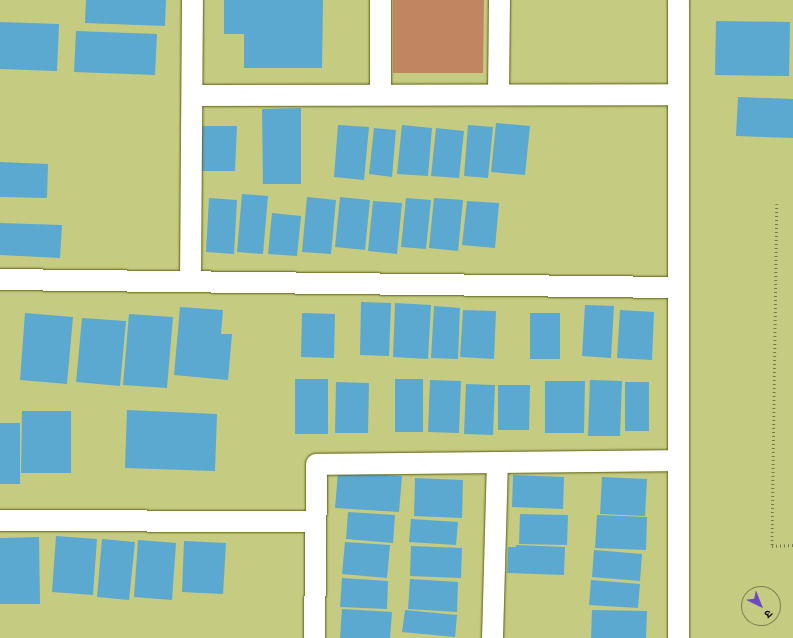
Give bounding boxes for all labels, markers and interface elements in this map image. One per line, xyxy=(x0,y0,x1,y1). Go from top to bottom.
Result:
north arrow xyxy=(741,586,781,626)
text: उ xyxy=(762,607,776,621)

